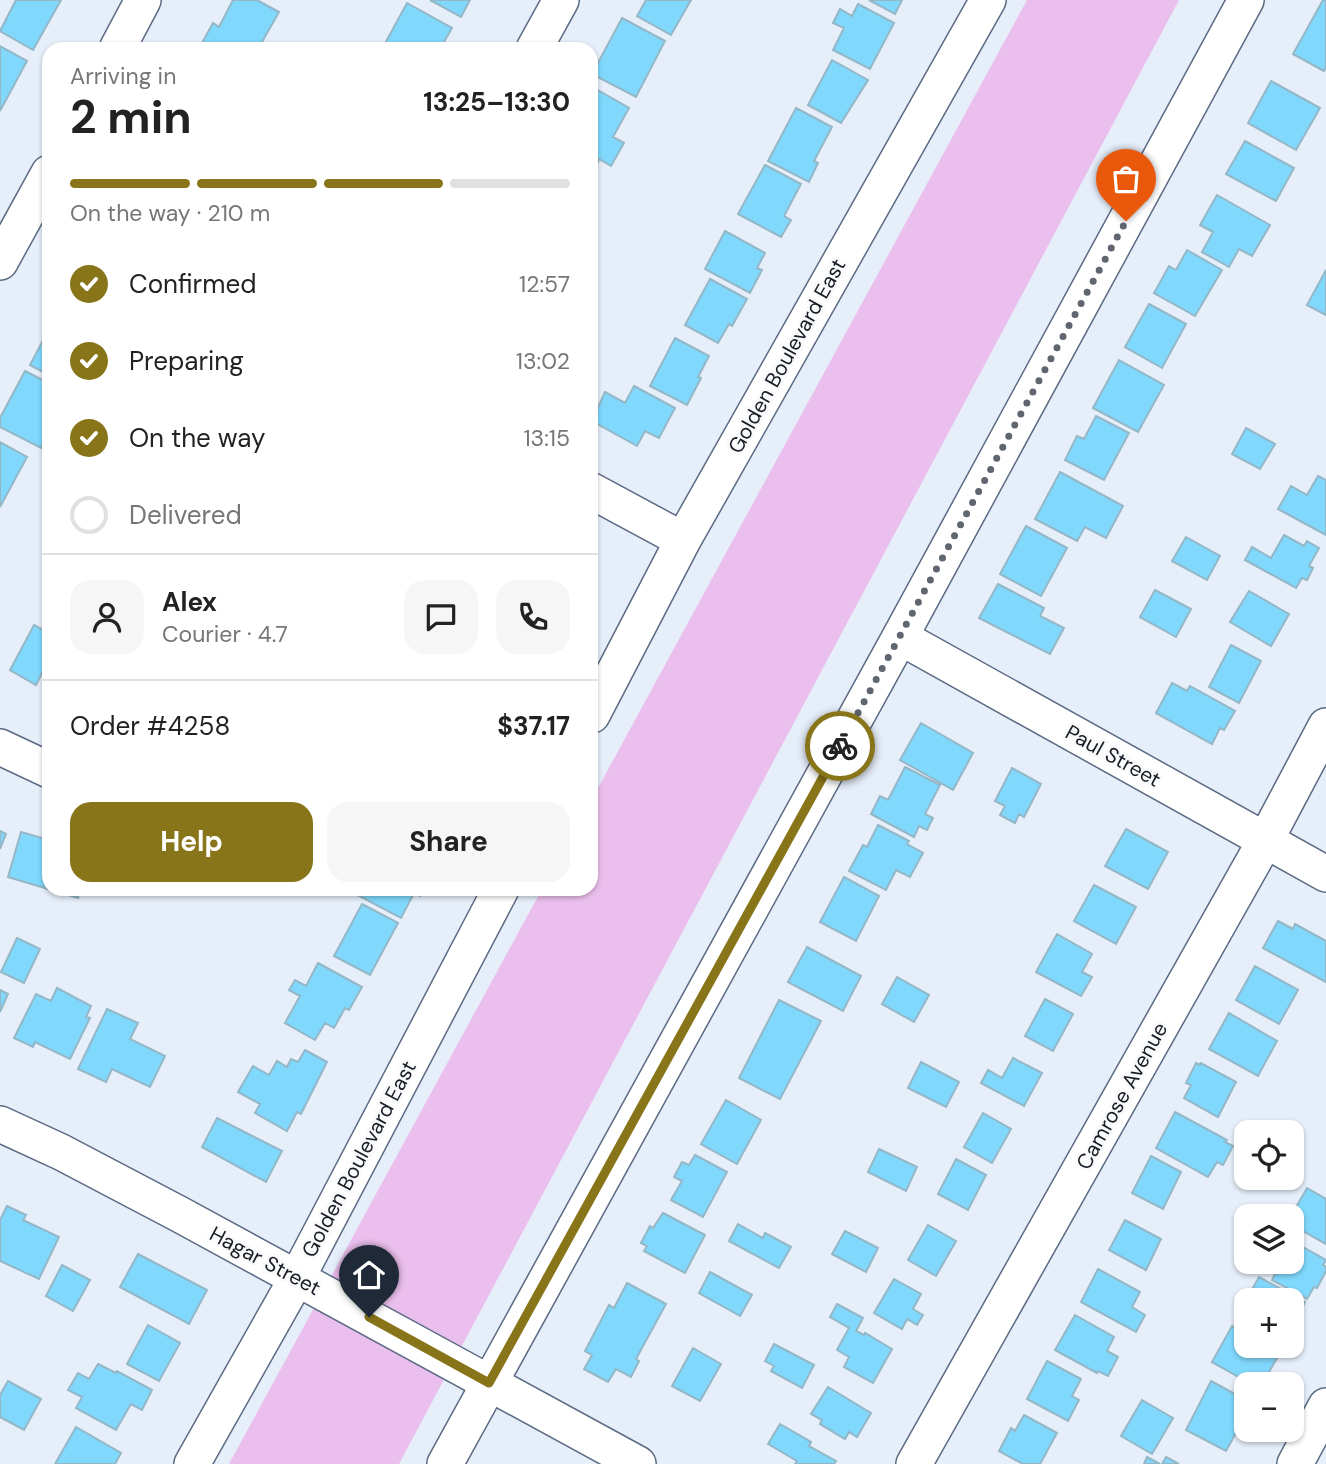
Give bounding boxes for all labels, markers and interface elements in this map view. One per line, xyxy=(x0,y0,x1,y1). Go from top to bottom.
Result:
text: Arriving in xyxy=(70,61,176,91)
text: 13:25–13:30 xyxy=(423,85,570,119)
text: 2 min xyxy=(70,87,192,147)
pin xyxy=(1096,149,1156,221)
icon: bag xyxy=(1107,160,1145,198)
text: On the way · 210 m xyxy=(70,198,270,228)
street label: Golden Boulevard East xyxy=(722,254,852,458)
icon: check xyxy=(70,265,108,303)
text: Confirmed xyxy=(129,267,256,301)
text: 12:57 xyxy=(519,269,570,299)
icon: check xyxy=(70,342,108,380)
text: Preparing xyxy=(129,344,244,378)
text: 13:02 xyxy=(516,346,570,376)
icon: check xyxy=(70,419,108,457)
text: On the way xyxy=(129,421,265,455)
text: 13:15 xyxy=(523,423,570,453)
text: Delivered xyxy=(129,498,242,532)
button: person xyxy=(70,580,144,654)
button: chat xyxy=(404,580,478,654)
button: phone xyxy=(496,580,570,654)
text: Alex xyxy=(162,585,217,619)
text: Courier · 4.7 xyxy=(162,619,288,649)
text: Order #4258 xyxy=(70,709,230,743)
text: $37.17 xyxy=(497,709,570,743)
courier xyxy=(805,711,875,781)
street label: Paul Street xyxy=(1060,718,1166,794)
icon: bike xyxy=(821,727,859,765)
button: Help xyxy=(70,802,313,882)
button: Share xyxy=(327,802,570,882)
street label: Camrose Avenue xyxy=(1070,1017,1174,1175)
street label: Golden Boulevard East xyxy=(295,1056,423,1262)
map controls xyxy=(1234,1120,1304,1442)
button: locate xyxy=(1234,1120,1304,1190)
button: layers xyxy=(1234,1204,1304,1274)
street label: Hagar Street xyxy=(205,1220,325,1302)
pin xyxy=(339,1245,399,1317)
icon: home xyxy=(350,1256,388,1294)
button: + xyxy=(1234,1288,1304,1358)
button: − xyxy=(1234,1372,1304,1442)

